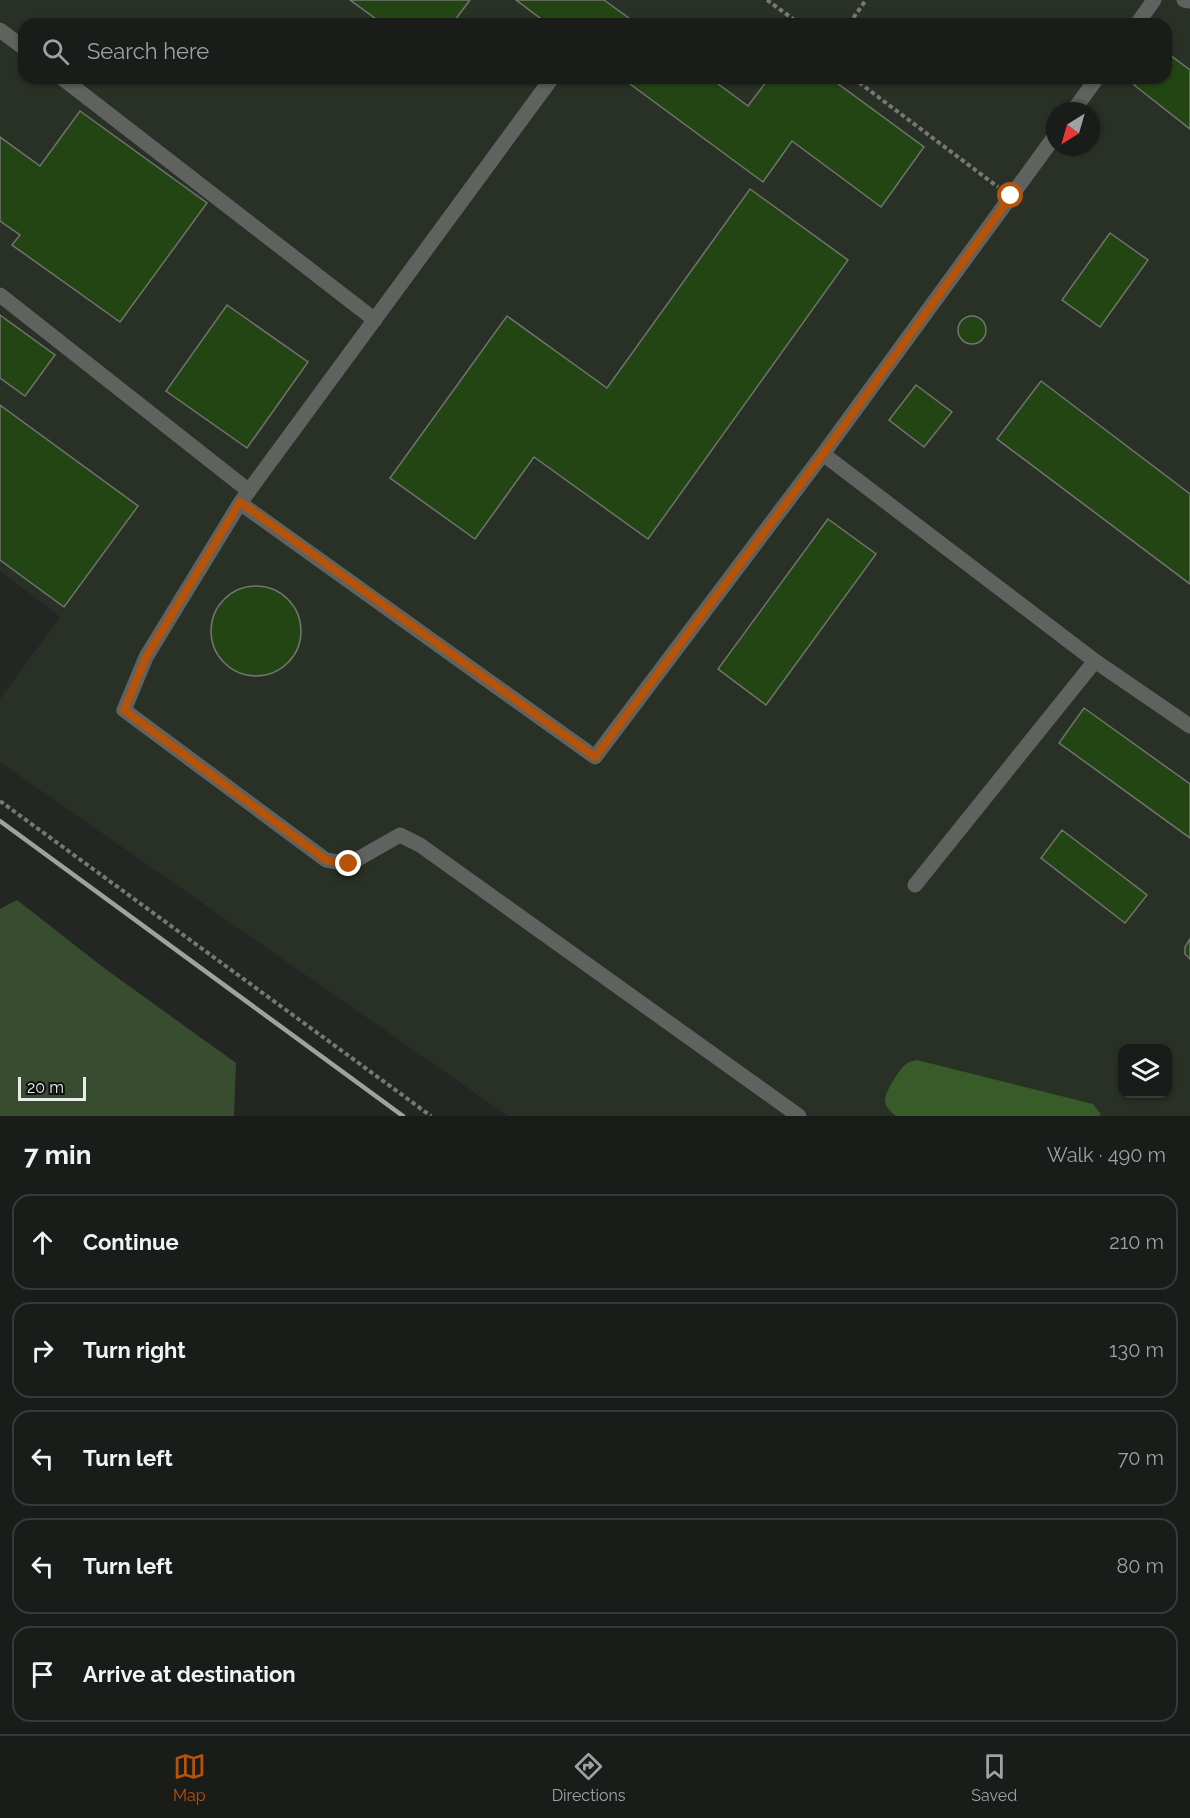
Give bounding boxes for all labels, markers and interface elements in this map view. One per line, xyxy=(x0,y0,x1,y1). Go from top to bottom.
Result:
search box xyxy=(18,18,1172,84)
icon: search xyxy=(39,35,72,68)
text: Search here xyxy=(87,38,209,64)
north arrow xyxy=(1046,102,1100,156)
route start xyxy=(997,182,1023,208)
route end xyxy=(335,850,361,876)
map controls xyxy=(1118,1044,1172,1098)
button: layers xyxy=(1118,1044,1172,1098)
scale bar xyxy=(18,1074,86,1102)
text: 20 m xyxy=(27,1078,64,1097)
text: 7 min xyxy=(24,1140,91,1170)
text: Walk · 490 m xyxy=(1047,1143,1166,1167)
icon: ahead xyxy=(26,1226,59,1259)
text: Continue xyxy=(83,1229,179,1255)
text: 210 m xyxy=(1109,1230,1164,1254)
icon: right xyxy=(26,1334,59,1367)
text: Turn right xyxy=(83,1337,186,1363)
text: 130 m xyxy=(1109,1338,1164,1362)
icon: left xyxy=(26,1442,59,1475)
text: Turn left xyxy=(83,1445,173,1471)
text: 70 m xyxy=(1118,1446,1164,1470)
icon: left xyxy=(26,1550,59,1583)
text: Turn left xyxy=(83,1553,173,1579)
text: 80 m xyxy=(1116,1554,1164,1578)
icon: arrive xyxy=(26,1658,59,1691)
text: Arrive at destination xyxy=(83,1661,296,1687)
tab: Map xyxy=(173,1750,206,1805)
tab: Directions xyxy=(552,1750,626,1805)
tab: Saved xyxy=(971,1750,1017,1805)

